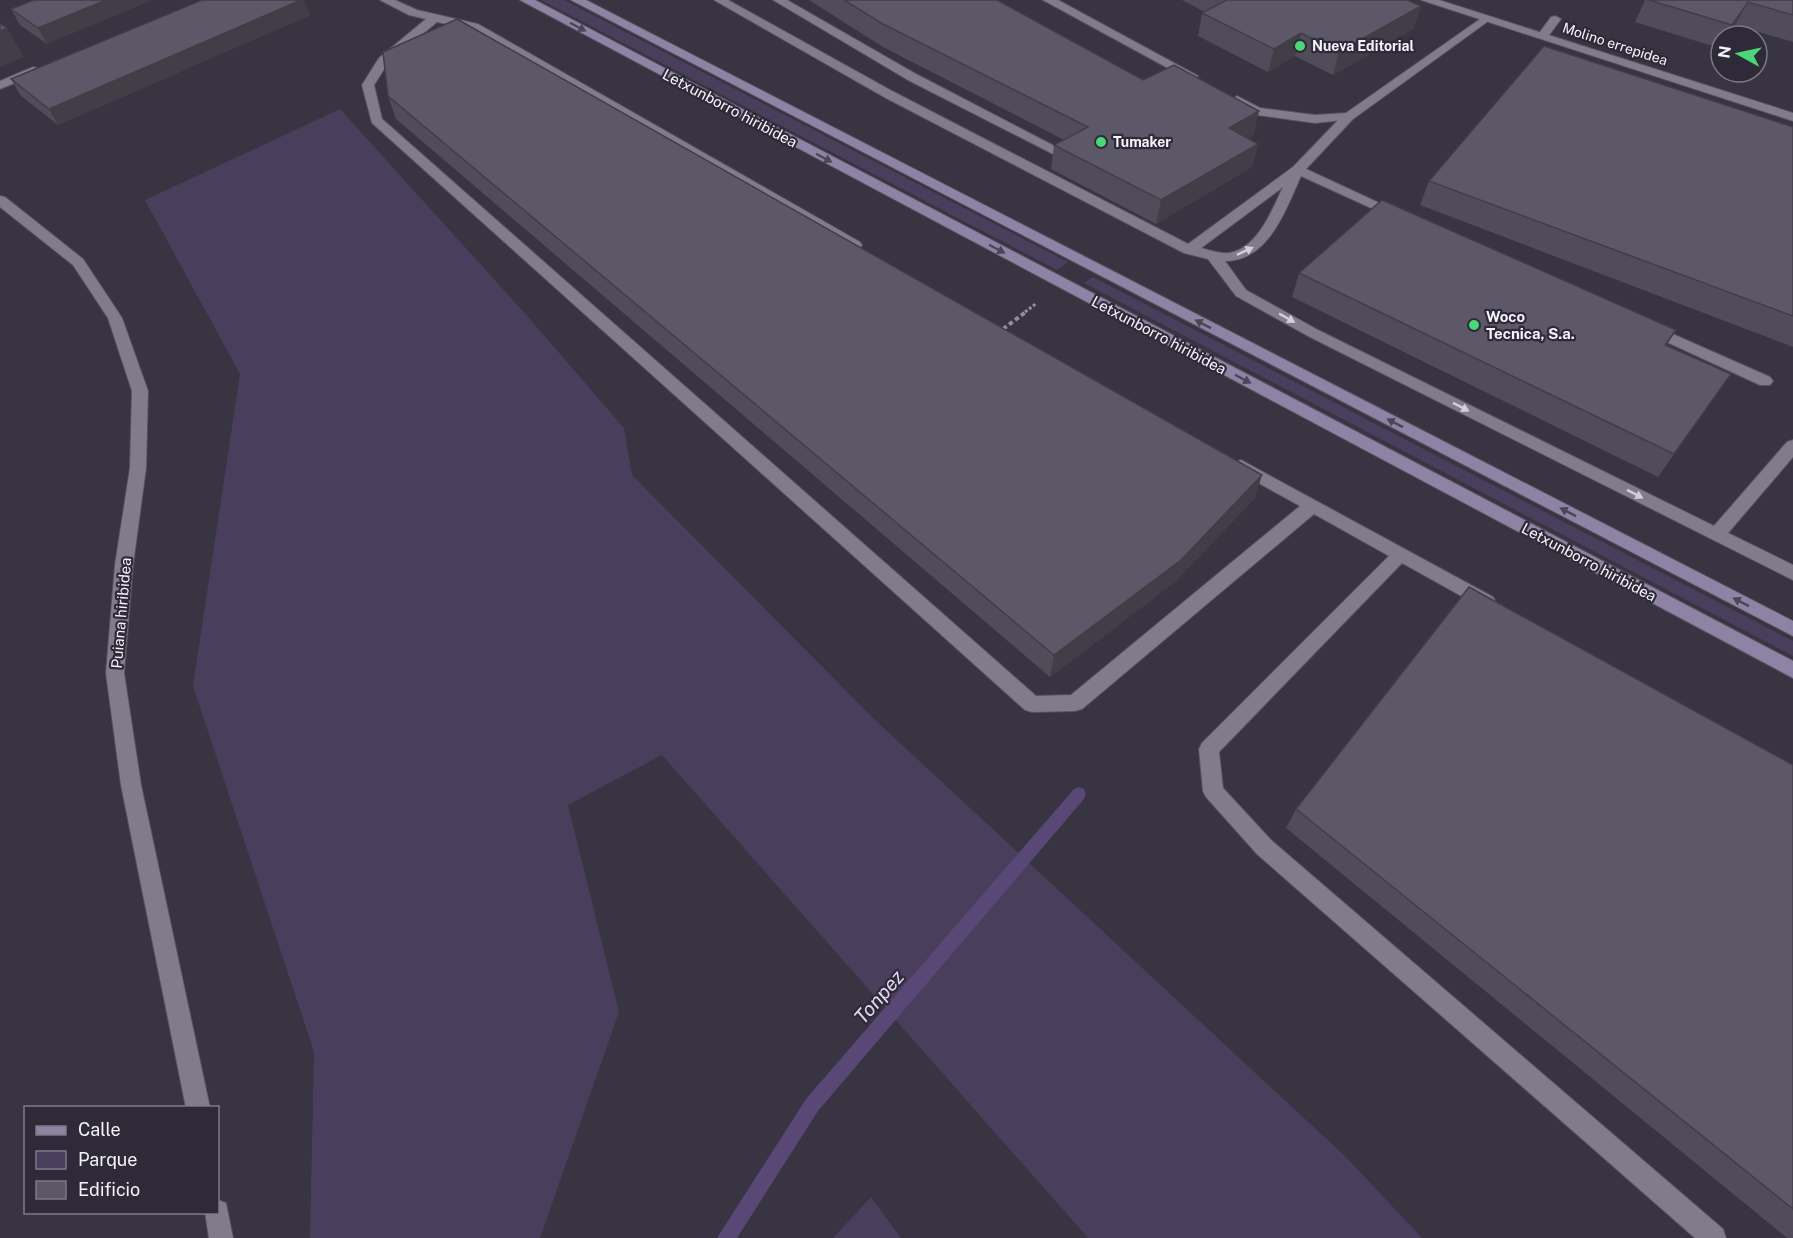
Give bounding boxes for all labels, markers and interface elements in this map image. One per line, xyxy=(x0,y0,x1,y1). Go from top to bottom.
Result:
street label: Molino errepidea xyxy=(1560,19,1670,69)
one-way arrow xyxy=(569,22,586,32)
north arrow xyxy=(1709,24,1769,84)
place label: Nueva Editorial xyxy=(1312,38,1414,54)
marker: Nueva Editorial xyxy=(1293,39,1307,53)
text: N xyxy=(1714,44,1735,60)
street label: Letxunborro hiribidea xyxy=(660,65,800,151)
place label: Tumaker xyxy=(1113,134,1171,150)
marker: Tumaker xyxy=(1094,135,1108,149)
one-way arrow xyxy=(816,153,833,163)
one-way arrow xyxy=(988,244,1005,254)
one-way arrow xyxy=(1236,246,1254,256)
street label: Letxunborro hiribidea xyxy=(1089,292,1229,378)
place label: Woco Tecnica, S.a. xyxy=(1486,308,1575,342)
one-way arrow xyxy=(1279,313,1296,323)
marker: Woco Tecnica, S.a. xyxy=(1467,318,1481,332)
one-way arrow xyxy=(1194,319,1211,328)
one-way arrow xyxy=(1234,374,1252,384)
one-way arrow xyxy=(1452,402,1469,411)
one-way arrow xyxy=(1386,418,1403,428)
one-way arrow xyxy=(1627,489,1644,499)
one-way arrow xyxy=(1559,507,1576,517)
street label: Letxunborro hiribidea xyxy=(1519,519,1659,605)
street label: Puiana hiribidea xyxy=(108,557,134,669)
one-way arrow xyxy=(1732,597,1749,607)
water label: Tonpez xyxy=(849,965,909,1029)
legend xyxy=(24,1106,219,1214)
text: Calle xyxy=(78,1119,121,1140)
text: Parque xyxy=(78,1149,138,1170)
text: Edificio xyxy=(78,1179,140,1200)

